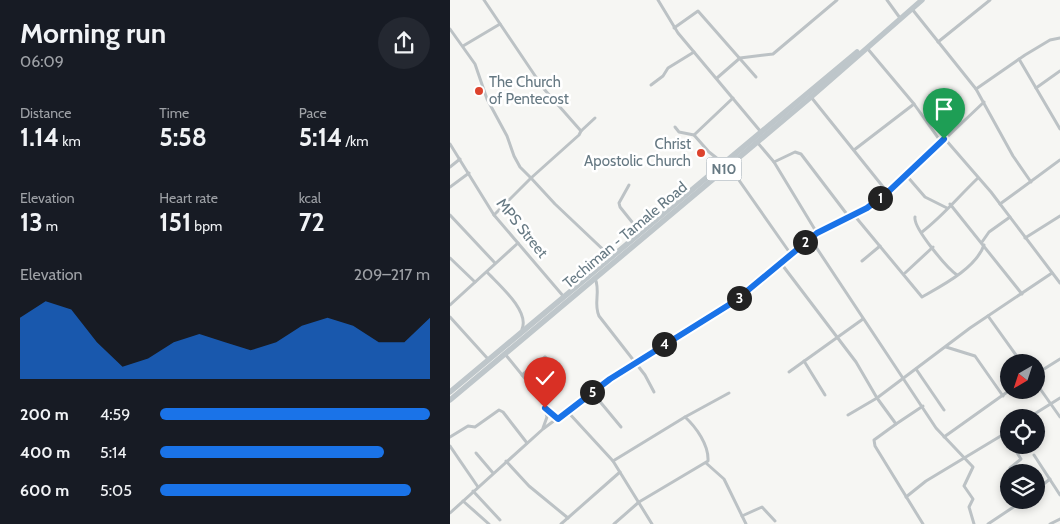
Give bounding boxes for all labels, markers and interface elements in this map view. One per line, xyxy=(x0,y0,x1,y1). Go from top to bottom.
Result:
text: Morning run xyxy=(20,16,166,50)
button: share xyxy=(378,17,430,69)
text: 06:09 xyxy=(20,52,64,71)
place label: The Church of Pentecost xyxy=(489,73,569,108)
marker: The Church of Pentecost xyxy=(473,85,485,97)
pin xyxy=(923,88,965,139)
icon: arrive xyxy=(930,95,958,123)
text: Distance xyxy=(20,104,72,122)
text: Time xyxy=(159,104,189,122)
text: Pace xyxy=(299,104,327,122)
text: 1.14 xyxy=(20,122,59,152)
text: 5:58 xyxy=(159,122,207,152)
text: 5:14 xyxy=(299,122,342,152)
text: km xyxy=(59,132,81,150)
text: /km xyxy=(342,132,369,150)
place label: Christ Apostolic Church xyxy=(584,135,691,170)
marker: Christ Apostolic Church xyxy=(695,147,707,159)
road number: N10 xyxy=(706,157,742,180)
street label: Techiman - Tamale Road xyxy=(559,178,691,292)
pin: 1 xyxy=(868,186,892,210)
text: Elevation xyxy=(20,189,75,207)
text: Heart rate xyxy=(159,189,218,207)
text: kcal xyxy=(299,189,321,207)
text: 1 xyxy=(878,189,883,207)
street label: MPS Street xyxy=(493,195,551,261)
text: 13 xyxy=(20,207,43,237)
text: 151 xyxy=(159,207,191,237)
text: 72 xyxy=(299,207,325,237)
text: m xyxy=(43,217,58,235)
text: bpm xyxy=(191,217,222,235)
pin: 2 xyxy=(792,230,818,254)
text: 2 xyxy=(802,233,809,251)
text: Elevation xyxy=(20,265,83,284)
text: 209–217 m xyxy=(354,265,430,284)
pin: 3 xyxy=(726,286,752,310)
text: 3 xyxy=(736,289,743,307)
pin: 4 xyxy=(652,332,676,356)
text: 4 xyxy=(660,335,669,353)
north arrow xyxy=(1000,354,1045,399)
map controls xyxy=(1000,354,1045,509)
pin xyxy=(524,357,566,408)
icon: check xyxy=(531,364,559,392)
pin: 5 xyxy=(580,380,604,404)
text: 5 xyxy=(589,383,596,401)
text: 200 m xyxy=(20,405,69,424)
text: 4:59 xyxy=(100,405,130,424)
button: locate xyxy=(1000,409,1045,454)
text: 400 m xyxy=(20,443,70,462)
text: 5:14 xyxy=(100,443,126,462)
button: layers xyxy=(1000,464,1045,509)
text: 600 m xyxy=(20,481,69,500)
text: 5:05 xyxy=(100,481,132,500)

